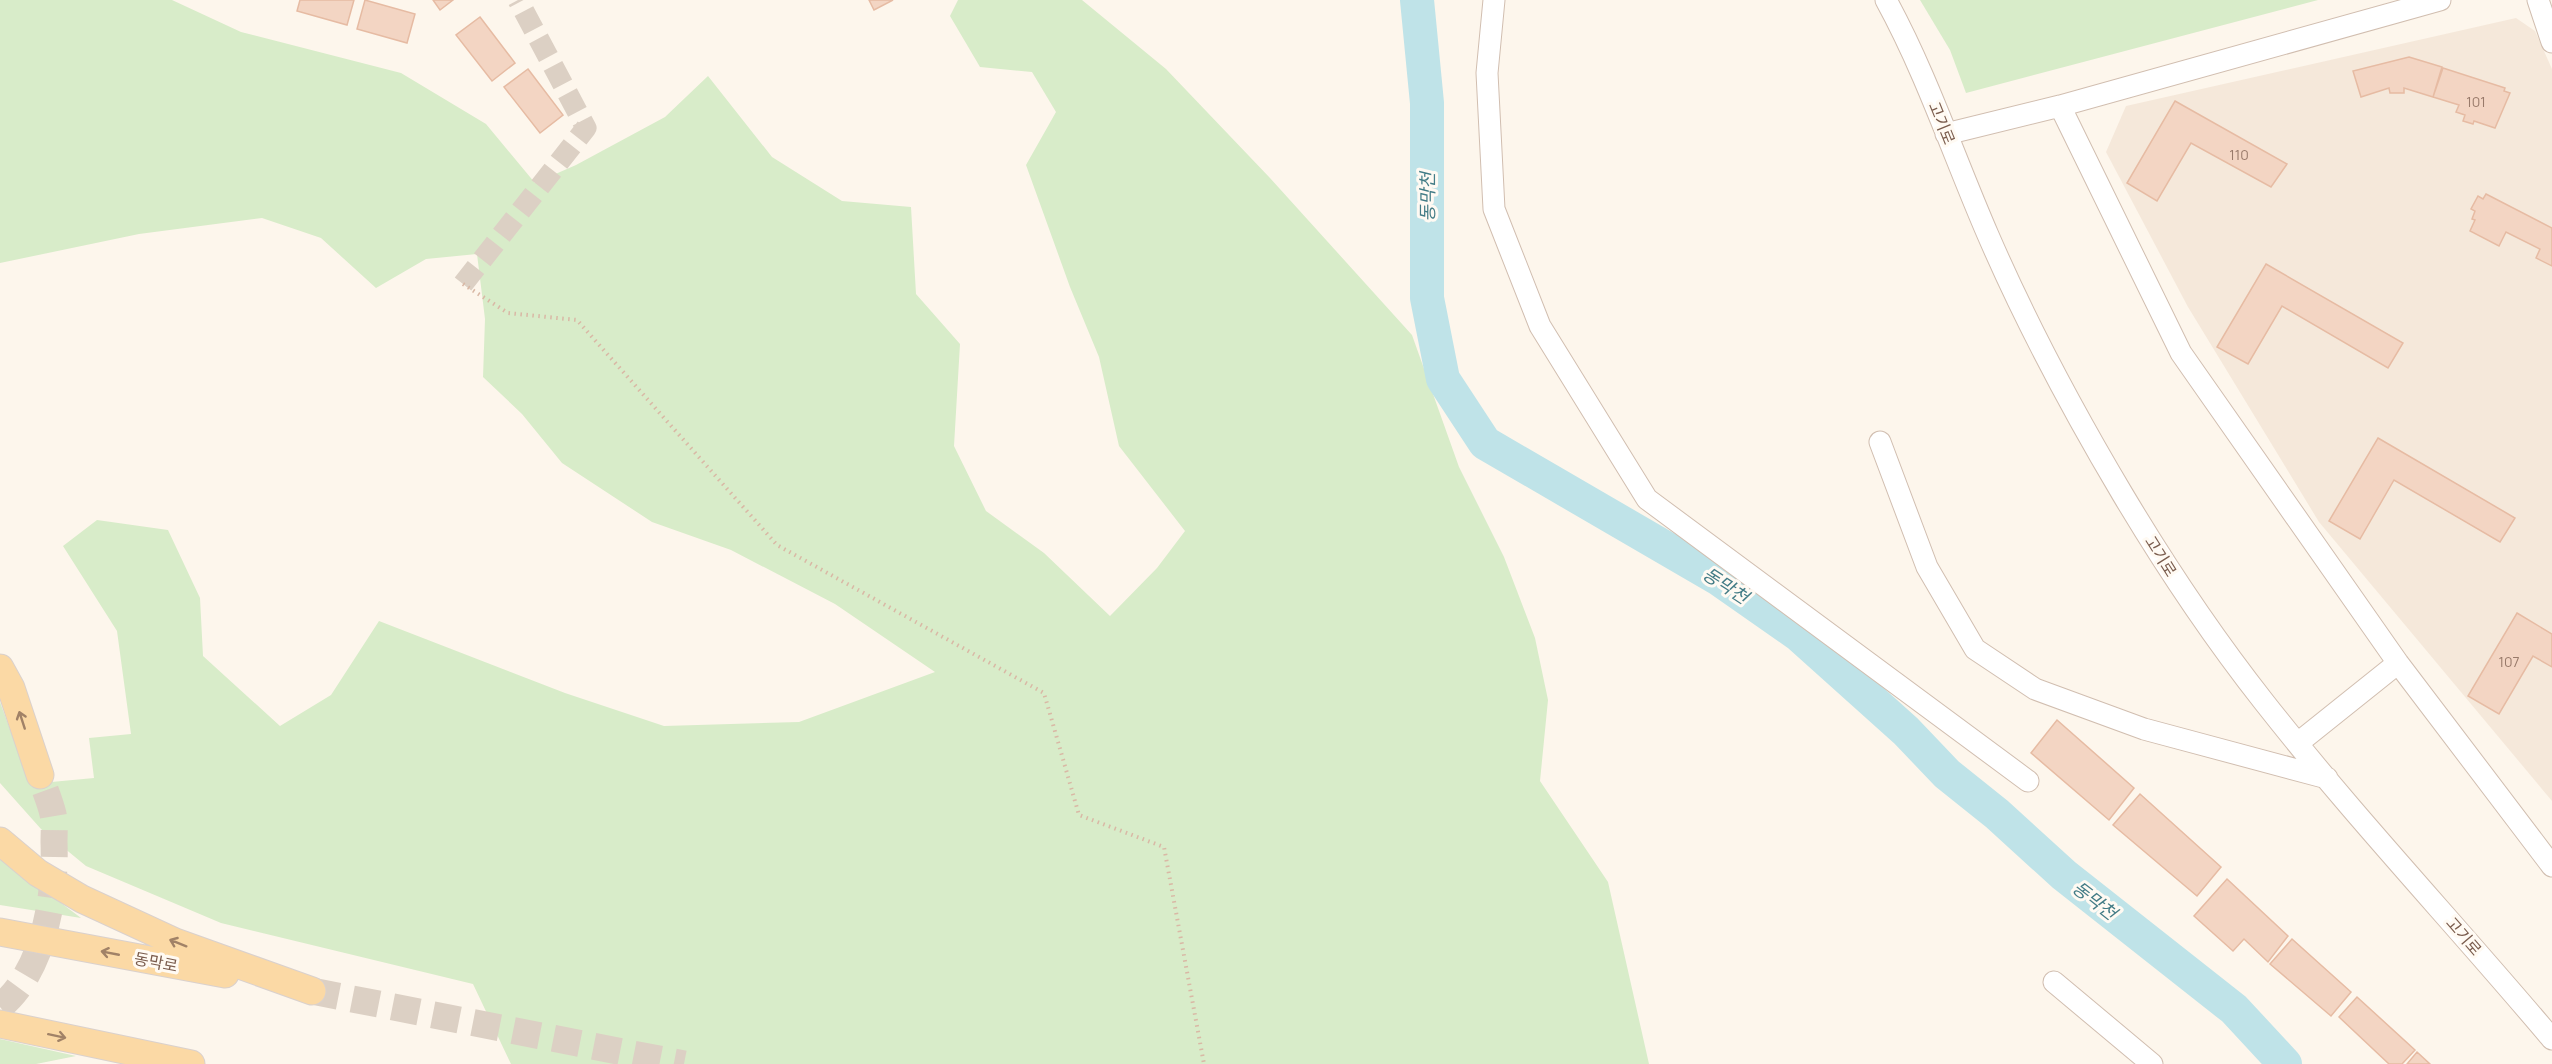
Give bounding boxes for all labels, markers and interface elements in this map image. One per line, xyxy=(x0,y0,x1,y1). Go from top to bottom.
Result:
house number: 101 xyxy=(2466,92,2486,111)
street label: 고기로 xyxy=(1924,98,1961,148)
house number: 110 xyxy=(2229,145,2249,164)
water label: 동막천 xyxy=(1415,170,1439,222)
street label: 고기로 xyxy=(2140,531,2182,581)
water label: 동막천 xyxy=(1699,561,1755,610)
house number: 107 xyxy=(2498,652,2520,671)
one-way arrow xyxy=(16,711,27,730)
water label: 동막천 xyxy=(2068,875,2124,926)
street label: 고기로 xyxy=(2441,912,2487,960)
one-way arrow xyxy=(169,937,188,948)
one-way arrow xyxy=(101,947,120,958)
street label: 동막로 xyxy=(132,947,180,977)
one-way arrow xyxy=(47,1031,67,1042)

